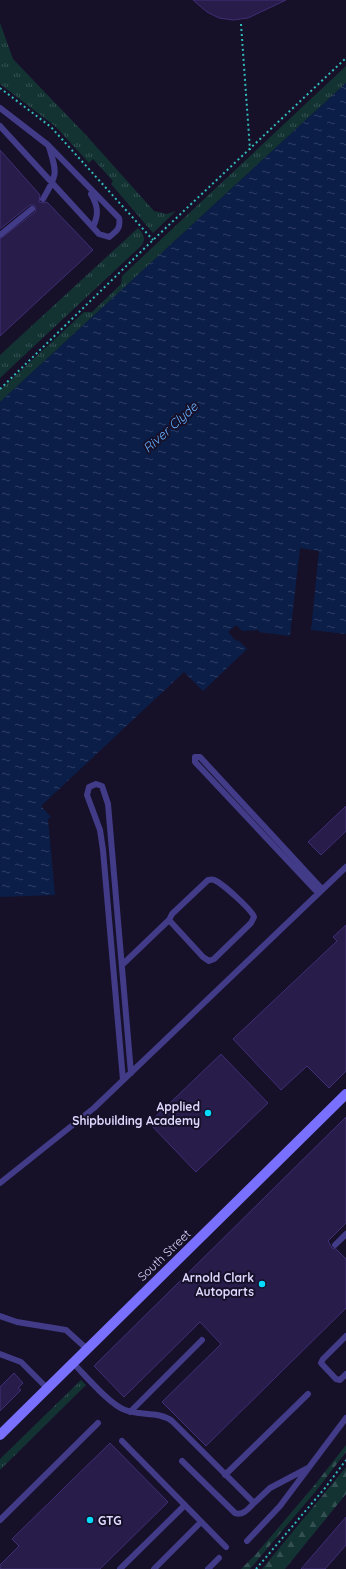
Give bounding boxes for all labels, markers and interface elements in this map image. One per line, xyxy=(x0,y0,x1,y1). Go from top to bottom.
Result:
water label: River Clyde xyxy=(139,398,201,456)
place label: Applied Shipbuilding Academy xyxy=(72,1099,200,1128)
marker: Applied Shipbuilding Academy xyxy=(203,1108,213,1118)
street label: South Street xyxy=(134,1226,194,1284)
place label: Arnold Clark Autoparts xyxy=(182,1270,254,1299)
marker: Arnold Clark Autoparts xyxy=(257,1279,267,1289)
place label: GTG xyxy=(98,1513,122,1528)
marker: GTG xyxy=(85,1515,95,1525)

